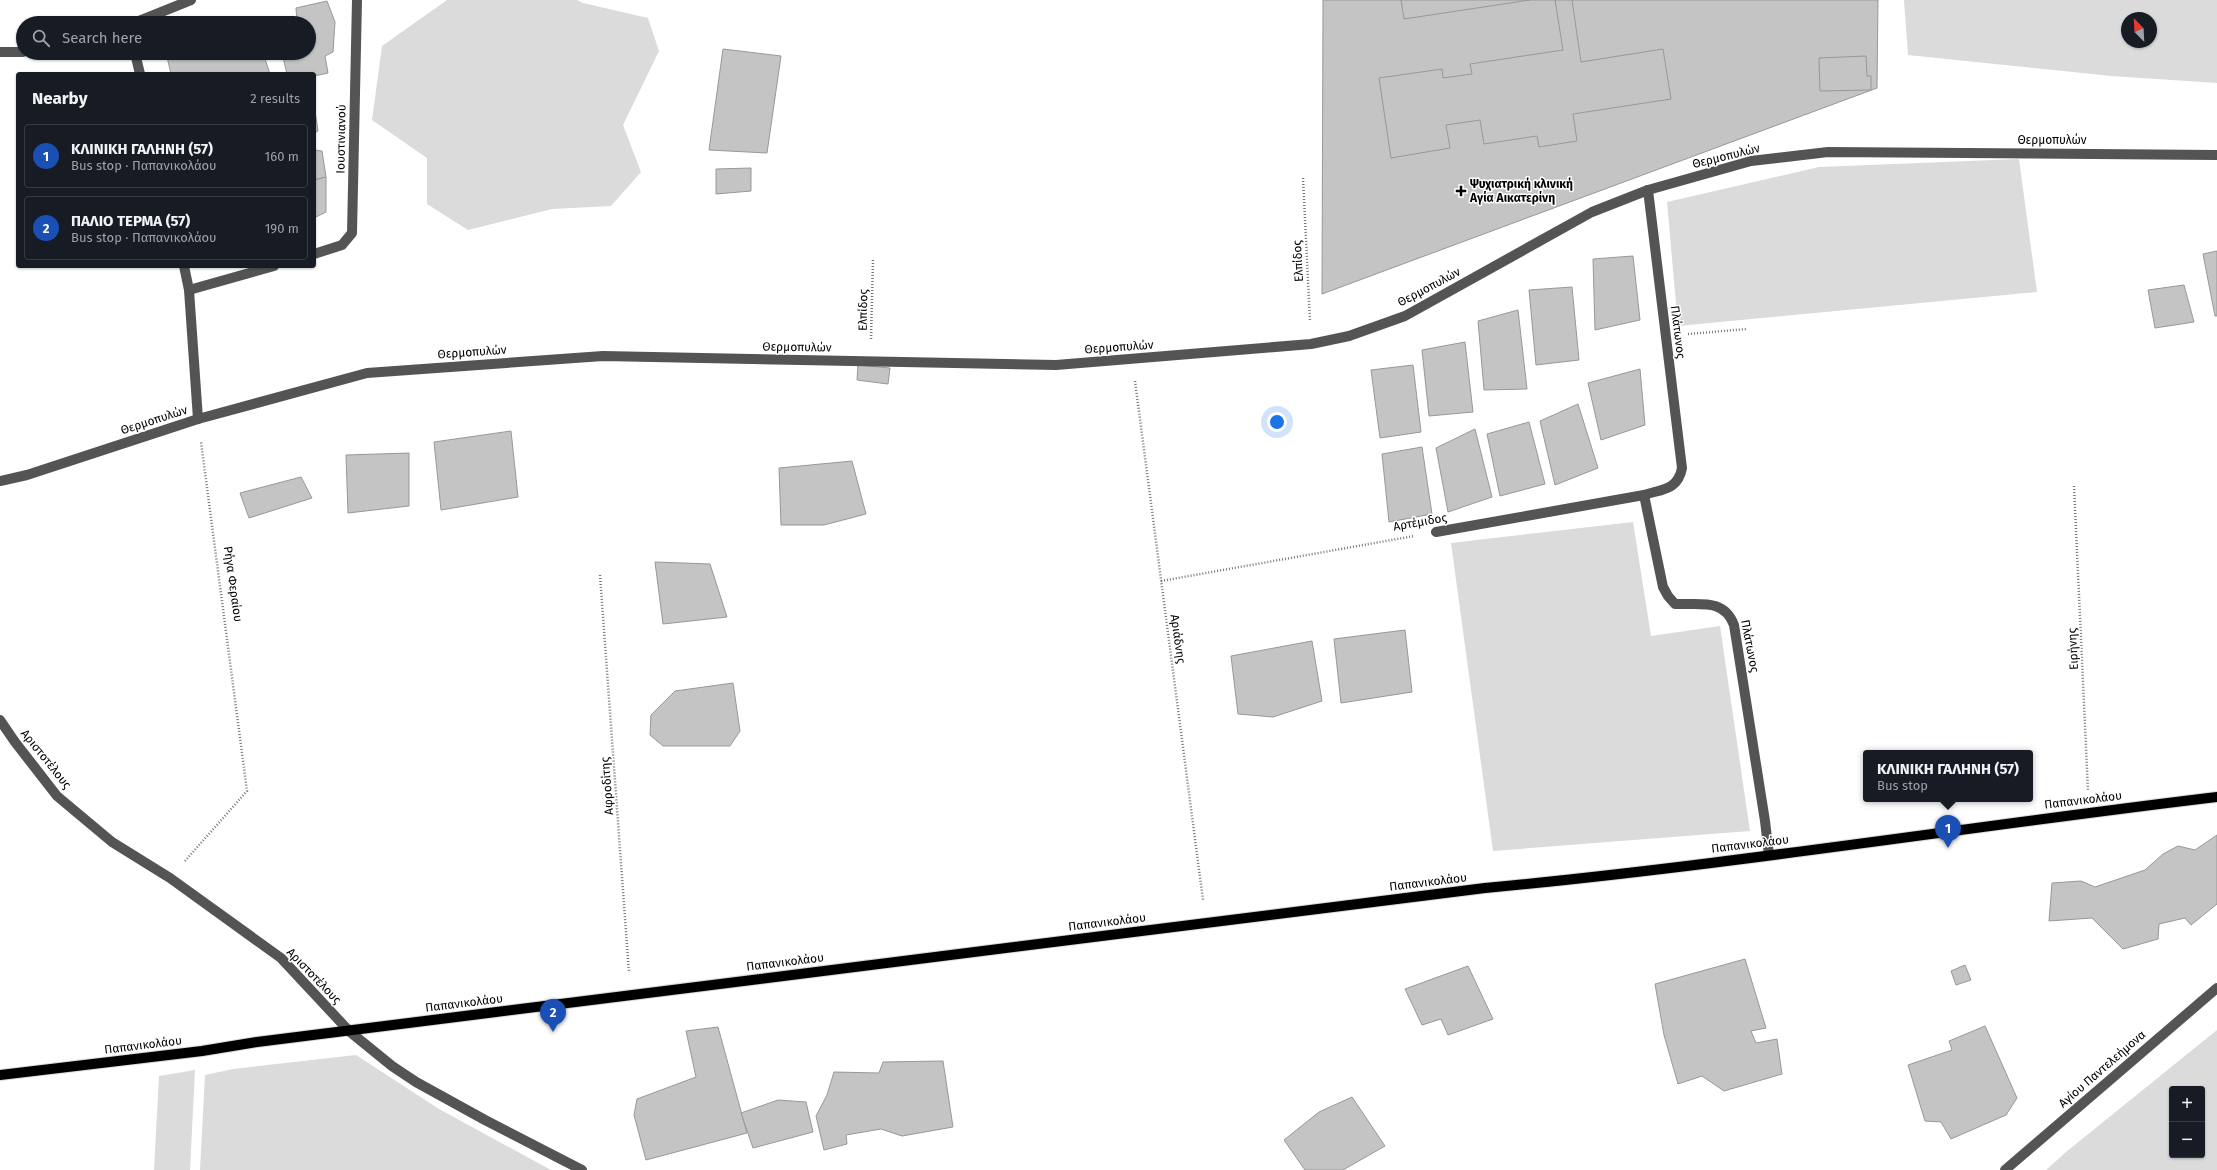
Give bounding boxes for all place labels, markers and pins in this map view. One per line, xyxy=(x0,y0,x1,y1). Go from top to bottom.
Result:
place label: Ψυχιατρική κλινική Αγία Αικατερίνη xyxy=(1469,177,1573,205)
marker: Ψυχιατρική κλινική Αγία Αικατερίνη xyxy=(1455,185,1467,197)
pin: 1 xyxy=(1935,815,1961,848)
pin: 2 xyxy=(540,999,566,1032)

